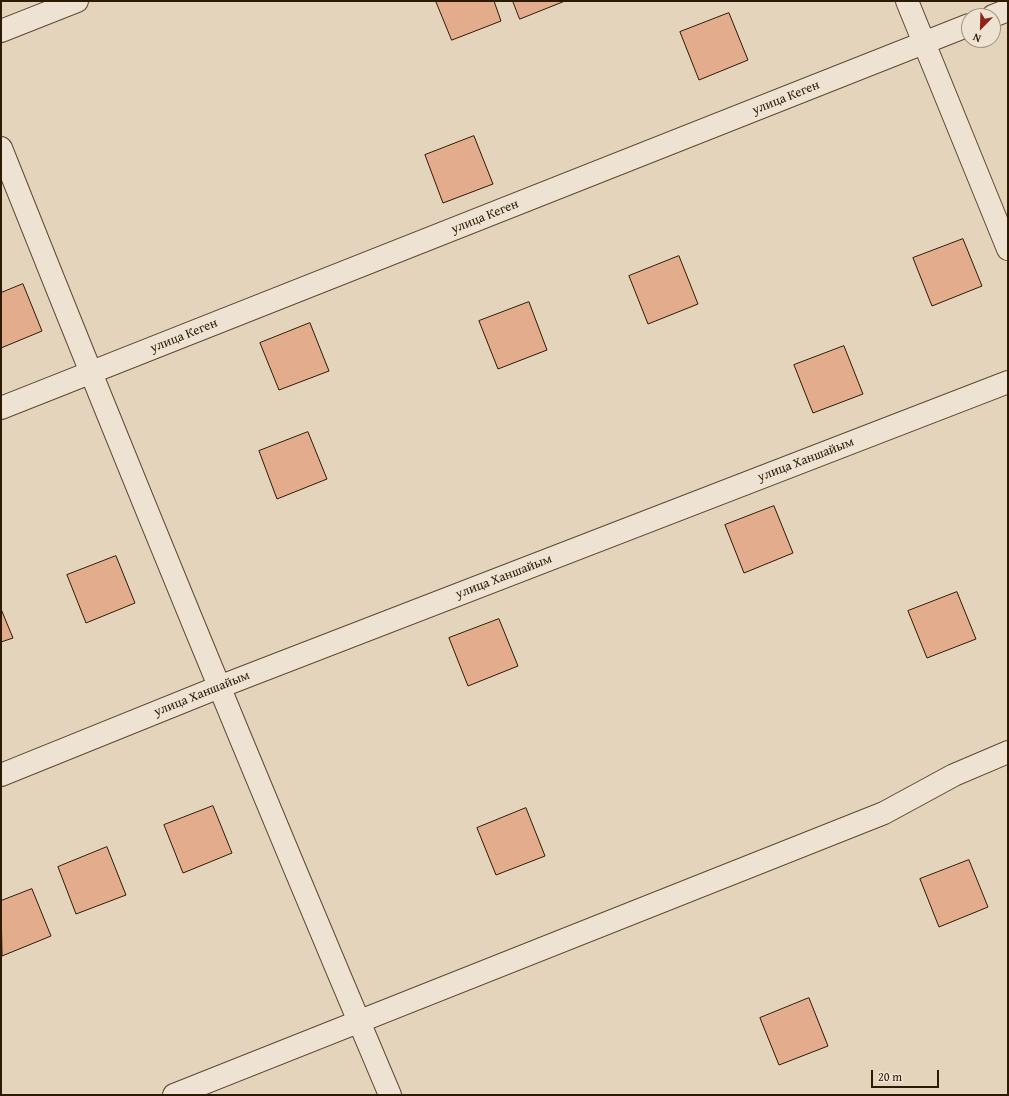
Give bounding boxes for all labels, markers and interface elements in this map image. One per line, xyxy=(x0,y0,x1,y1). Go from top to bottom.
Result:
north arrow xyxy=(961,8,1001,48)
text: N xyxy=(970,29,983,47)
street label: улица Кеген xyxy=(750,77,822,119)
street label: улица Кеген xyxy=(449,196,521,238)
street label: улица Кеген xyxy=(148,315,220,357)
street label: улица Ханшайым xyxy=(756,434,856,486)
street label: улица Ханшайым xyxy=(454,551,554,603)
street label: улица Ханшайым xyxy=(152,668,252,720)
scale bar xyxy=(873,1062,941,1088)
text: 20 m xyxy=(878,1068,902,1085)

